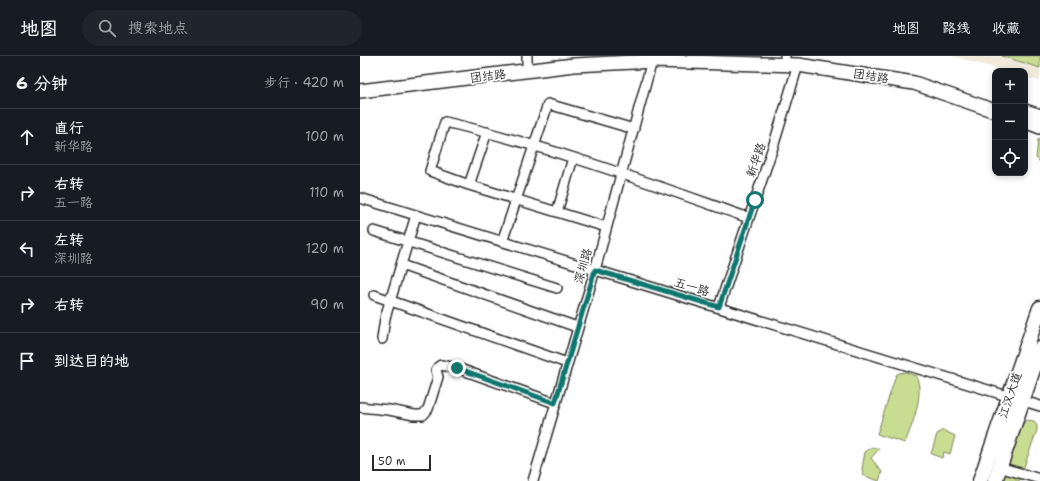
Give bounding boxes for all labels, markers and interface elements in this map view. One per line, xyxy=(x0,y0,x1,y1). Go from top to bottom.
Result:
search box xyxy=(82,10,362,46)
text: 地图 xyxy=(20,16,58,41)
icon: search xyxy=(96,17,118,39)
text: 搜索地点 xyxy=(128,18,188,38)
text: 地图 xyxy=(892,19,920,37)
text: 路线 xyxy=(942,19,970,37)
text: 收藏 xyxy=(992,19,1020,37)
street label: 团结路 xyxy=(852,65,890,87)
street label: 团结路 xyxy=(469,66,507,86)
map controls xyxy=(992,68,1028,176)
button: + xyxy=(992,68,1028,104)
text: 6 分钟 xyxy=(16,72,68,94)
text: 步行 · 420 m xyxy=(264,74,344,91)
button: − xyxy=(992,104,1028,140)
text: 直行 xyxy=(54,118,84,138)
icon: ahead xyxy=(16,126,38,148)
text: 100 m xyxy=(305,128,344,145)
text: 新华路 xyxy=(54,138,93,155)
street label: 新华路 xyxy=(743,140,769,180)
button: locate xyxy=(992,140,1028,176)
text: 右转 xyxy=(54,174,84,194)
icon: right xyxy=(16,182,38,204)
text: 110 m xyxy=(309,184,344,201)
route start xyxy=(746,191,764,209)
text: 五一路 xyxy=(54,194,93,211)
text: 左转 xyxy=(54,230,84,250)
icon: left xyxy=(16,238,38,260)
text: 120 m xyxy=(306,240,344,257)
street label: 深圳路 xyxy=(570,246,596,286)
text: 深圳路 xyxy=(54,250,93,267)
street label: 五一路 xyxy=(672,274,712,300)
icon: right xyxy=(16,294,38,316)
text: 右转 xyxy=(54,295,84,315)
text: 90 m xyxy=(310,296,344,313)
icon: arrive xyxy=(16,350,38,372)
text: 到达目的地 xyxy=(54,351,129,371)
route end xyxy=(448,359,466,377)
street label: 江汉大道 xyxy=(995,370,1025,420)
scale bar xyxy=(372,453,431,472)
text: 50 m xyxy=(378,454,406,469)

